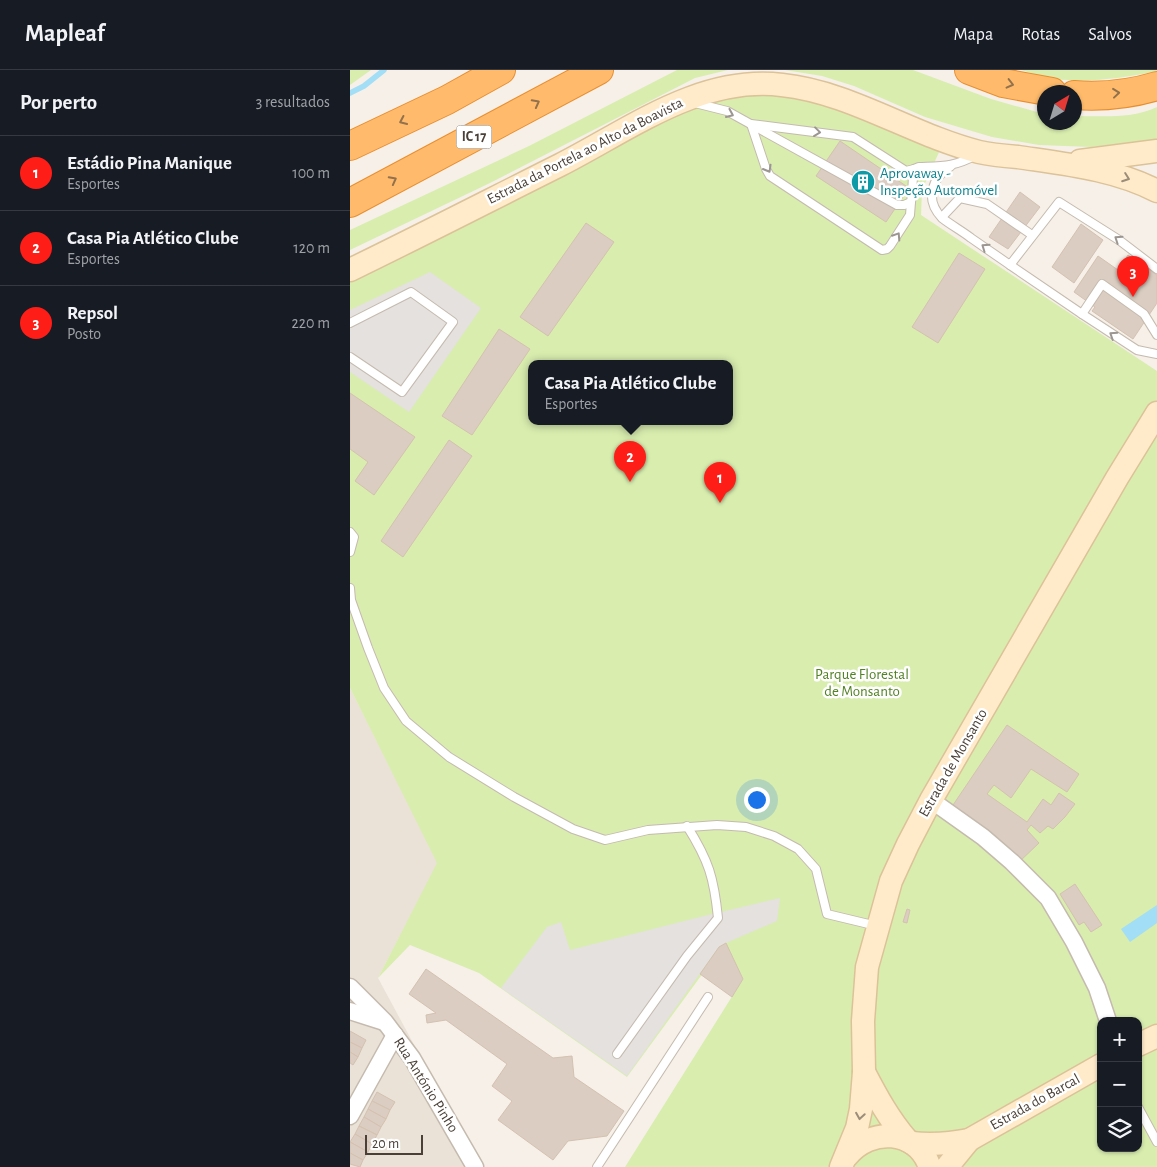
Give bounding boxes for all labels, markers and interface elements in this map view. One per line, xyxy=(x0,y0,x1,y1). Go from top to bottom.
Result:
text: Mapleaf xyxy=(25,22,105,46)
text: Mapa xyxy=(954,26,993,44)
text: Rotas xyxy=(1021,26,1060,44)
text: Salvos xyxy=(1088,26,1132,44)
one-way arrow xyxy=(1005,78,1014,89)
north arrow xyxy=(1037,85,1082,130)
one-way arrow xyxy=(1112,88,1120,99)
text: Por perto xyxy=(20,92,97,113)
text: 3 resultados xyxy=(256,94,330,110)
street label: Estrada da Portela ao Alto da Boavista xyxy=(485,95,685,207)
one-way arrow xyxy=(531,100,540,110)
one-way arrow xyxy=(725,107,734,118)
one-way arrow xyxy=(399,115,408,125)
road number: IC 17 xyxy=(456,126,492,148)
one-way arrow xyxy=(813,126,821,136)
text: Estádio Pina Manique xyxy=(67,154,232,173)
one-way arrow xyxy=(761,164,771,173)
text: 1 xyxy=(33,165,39,181)
text: 100 m xyxy=(292,165,330,181)
place label: Aprovaway - Inspeção Automóvel xyxy=(880,166,998,198)
building icon: Aprovaway - Inspeção Automóvel xyxy=(850,169,876,195)
one-way arrow xyxy=(1121,172,1130,182)
text: Esportes xyxy=(67,176,120,192)
one-way arrow xyxy=(388,176,397,186)
text: Casa Pia Atlético Clube xyxy=(67,229,239,248)
one-way arrow xyxy=(890,232,900,241)
one-way arrow xyxy=(1114,236,1124,245)
text: 2 xyxy=(32,240,40,256)
text: 120 m xyxy=(293,240,330,256)
one-way arrow xyxy=(981,244,990,253)
text: Esportes xyxy=(67,251,120,267)
pin: 3 xyxy=(1117,256,1149,297)
text: Repsol xyxy=(67,304,118,323)
text: 3 xyxy=(33,315,39,331)
text: 220 m xyxy=(292,315,330,331)
text: Posto xyxy=(67,326,101,342)
one-way arrow xyxy=(1110,331,1119,341)
popup xyxy=(528,360,733,425)
text: Casa Pia Atlético Clube xyxy=(545,374,716,393)
text: Esportes xyxy=(545,396,597,412)
pin: 2 xyxy=(614,441,646,482)
pin: 1 xyxy=(704,462,736,503)
park label: Parque Florestal de Monsanto xyxy=(815,667,909,699)
street label: Estrada de Monsanto xyxy=(916,706,990,820)
your location xyxy=(744,787,770,813)
map controls xyxy=(1097,1017,1142,1152)
button: + xyxy=(1097,1017,1142,1062)
street label: Rua António Pinho xyxy=(391,1035,461,1135)
button: − xyxy=(1097,1062,1142,1107)
street label: Estrada do Barcal xyxy=(988,1071,1082,1133)
button: layers xyxy=(1097,1107,1142,1152)
one-way arrow xyxy=(855,1111,865,1120)
scale bar xyxy=(365,1132,422,1155)
text: 20 m xyxy=(372,1137,399,1151)

